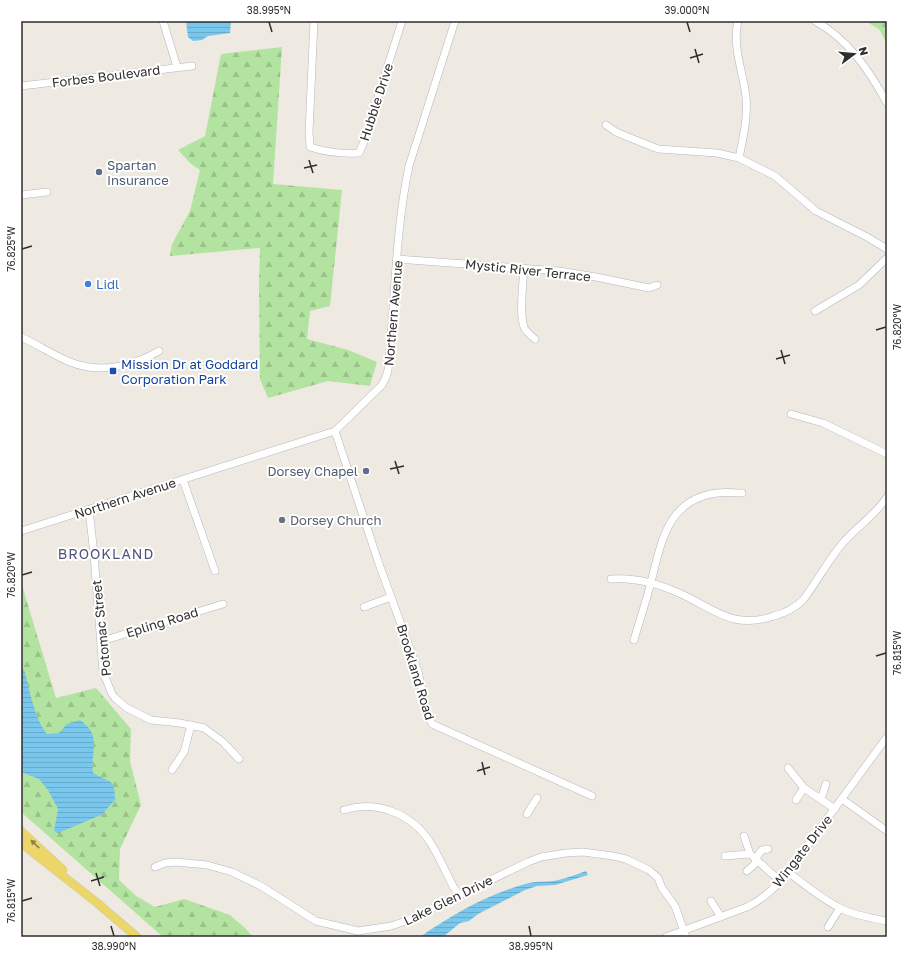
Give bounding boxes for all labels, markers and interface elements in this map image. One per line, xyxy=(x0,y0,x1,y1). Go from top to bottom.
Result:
text: 38.995°N xyxy=(247,4,291,16)
text: 39.000°N xyxy=(665,4,710,16)
north arrow xyxy=(834,34,874,74)
text: N xyxy=(857,45,871,57)
street label: Forbes Boulevard xyxy=(51,61,161,91)
street label: Hubble Drive xyxy=(356,61,396,143)
place label: Spartan Insurance xyxy=(107,157,169,188)
marker: Spartan Insurance xyxy=(94,167,104,177)
text: 76.825°W xyxy=(5,226,17,272)
street label: Mystic River Terrace xyxy=(465,255,591,285)
street label: Northern Avenue xyxy=(380,260,406,366)
place label: Lidl xyxy=(96,276,119,292)
marker: Lidl xyxy=(83,279,93,289)
text: 76.820°W xyxy=(891,304,903,350)
place label: Mission Dr at Goddard Corporation Park xyxy=(121,356,258,387)
marker: Mission Dr at Goddard Corporation Park xyxy=(108,366,118,376)
place label: Dorsey Chapel xyxy=(267,463,358,479)
marker: Dorsey Chapel xyxy=(361,466,371,476)
street label: Northern Avenue xyxy=(72,474,178,522)
place label: Dorsey Church xyxy=(290,512,381,528)
marker: Dorsey Church xyxy=(277,515,287,525)
district label: BROOKLAND xyxy=(58,545,154,562)
text: 76.820°W xyxy=(5,552,17,598)
street label: Potomac Street xyxy=(88,579,114,677)
street label: Epling Road xyxy=(124,603,200,641)
street label: Brookland Road xyxy=(394,622,438,722)
text: 76.815°W xyxy=(891,630,903,675)
street label: Wingate Drive xyxy=(769,812,835,890)
one-way arrow xyxy=(30,839,40,849)
street label: Lake Glen Drive xyxy=(401,872,495,928)
text: 76.815°W xyxy=(5,878,17,923)
text: 38.990°N xyxy=(92,940,136,952)
text: 38.995°N xyxy=(509,940,553,952)

